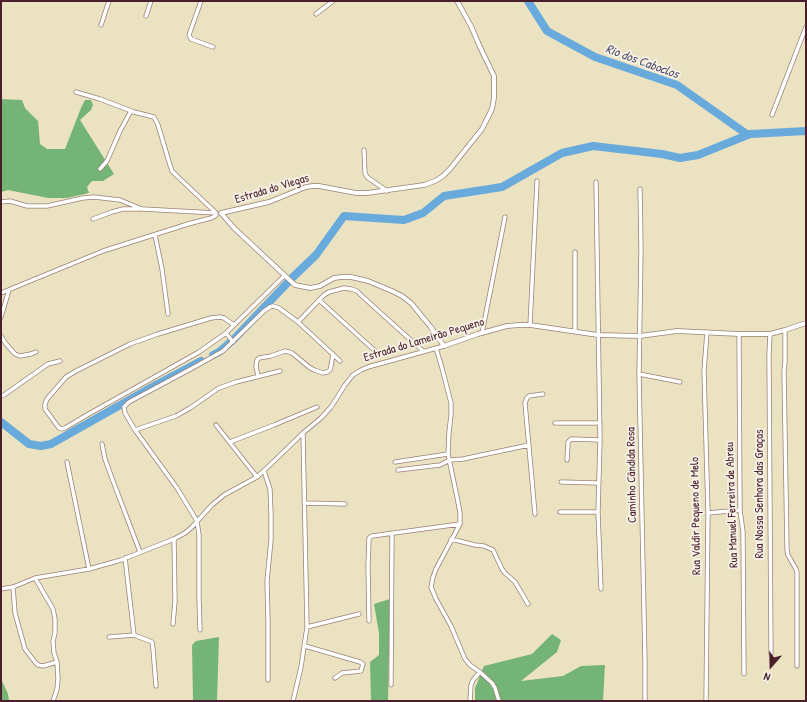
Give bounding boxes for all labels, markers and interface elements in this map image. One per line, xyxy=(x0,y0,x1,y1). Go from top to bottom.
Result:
water label: Rio dos Caboclos xyxy=(603,42,681,82)
street label: Estrada do Viegas xyxy=(233,171,311,207)
street label: Estrada do Lameirão Pequeno xyxy=(362,315,486,365)
street label: Caminho Cândida Rosa xyxy=(624,427,640,523)
street label: Rua Nossa Senhora das Graças xyxy=(753,429,767,559)
street label: Rua Manuel Ferreira de Abreu xyxy=(723,442,741,568)
street label: Rua Valdir Pequeno de Melo xyxy=(688,457,704,575)
north arrow xyxy=(751,646,791,686)
text: N xyxy=(762,670,772,685)

